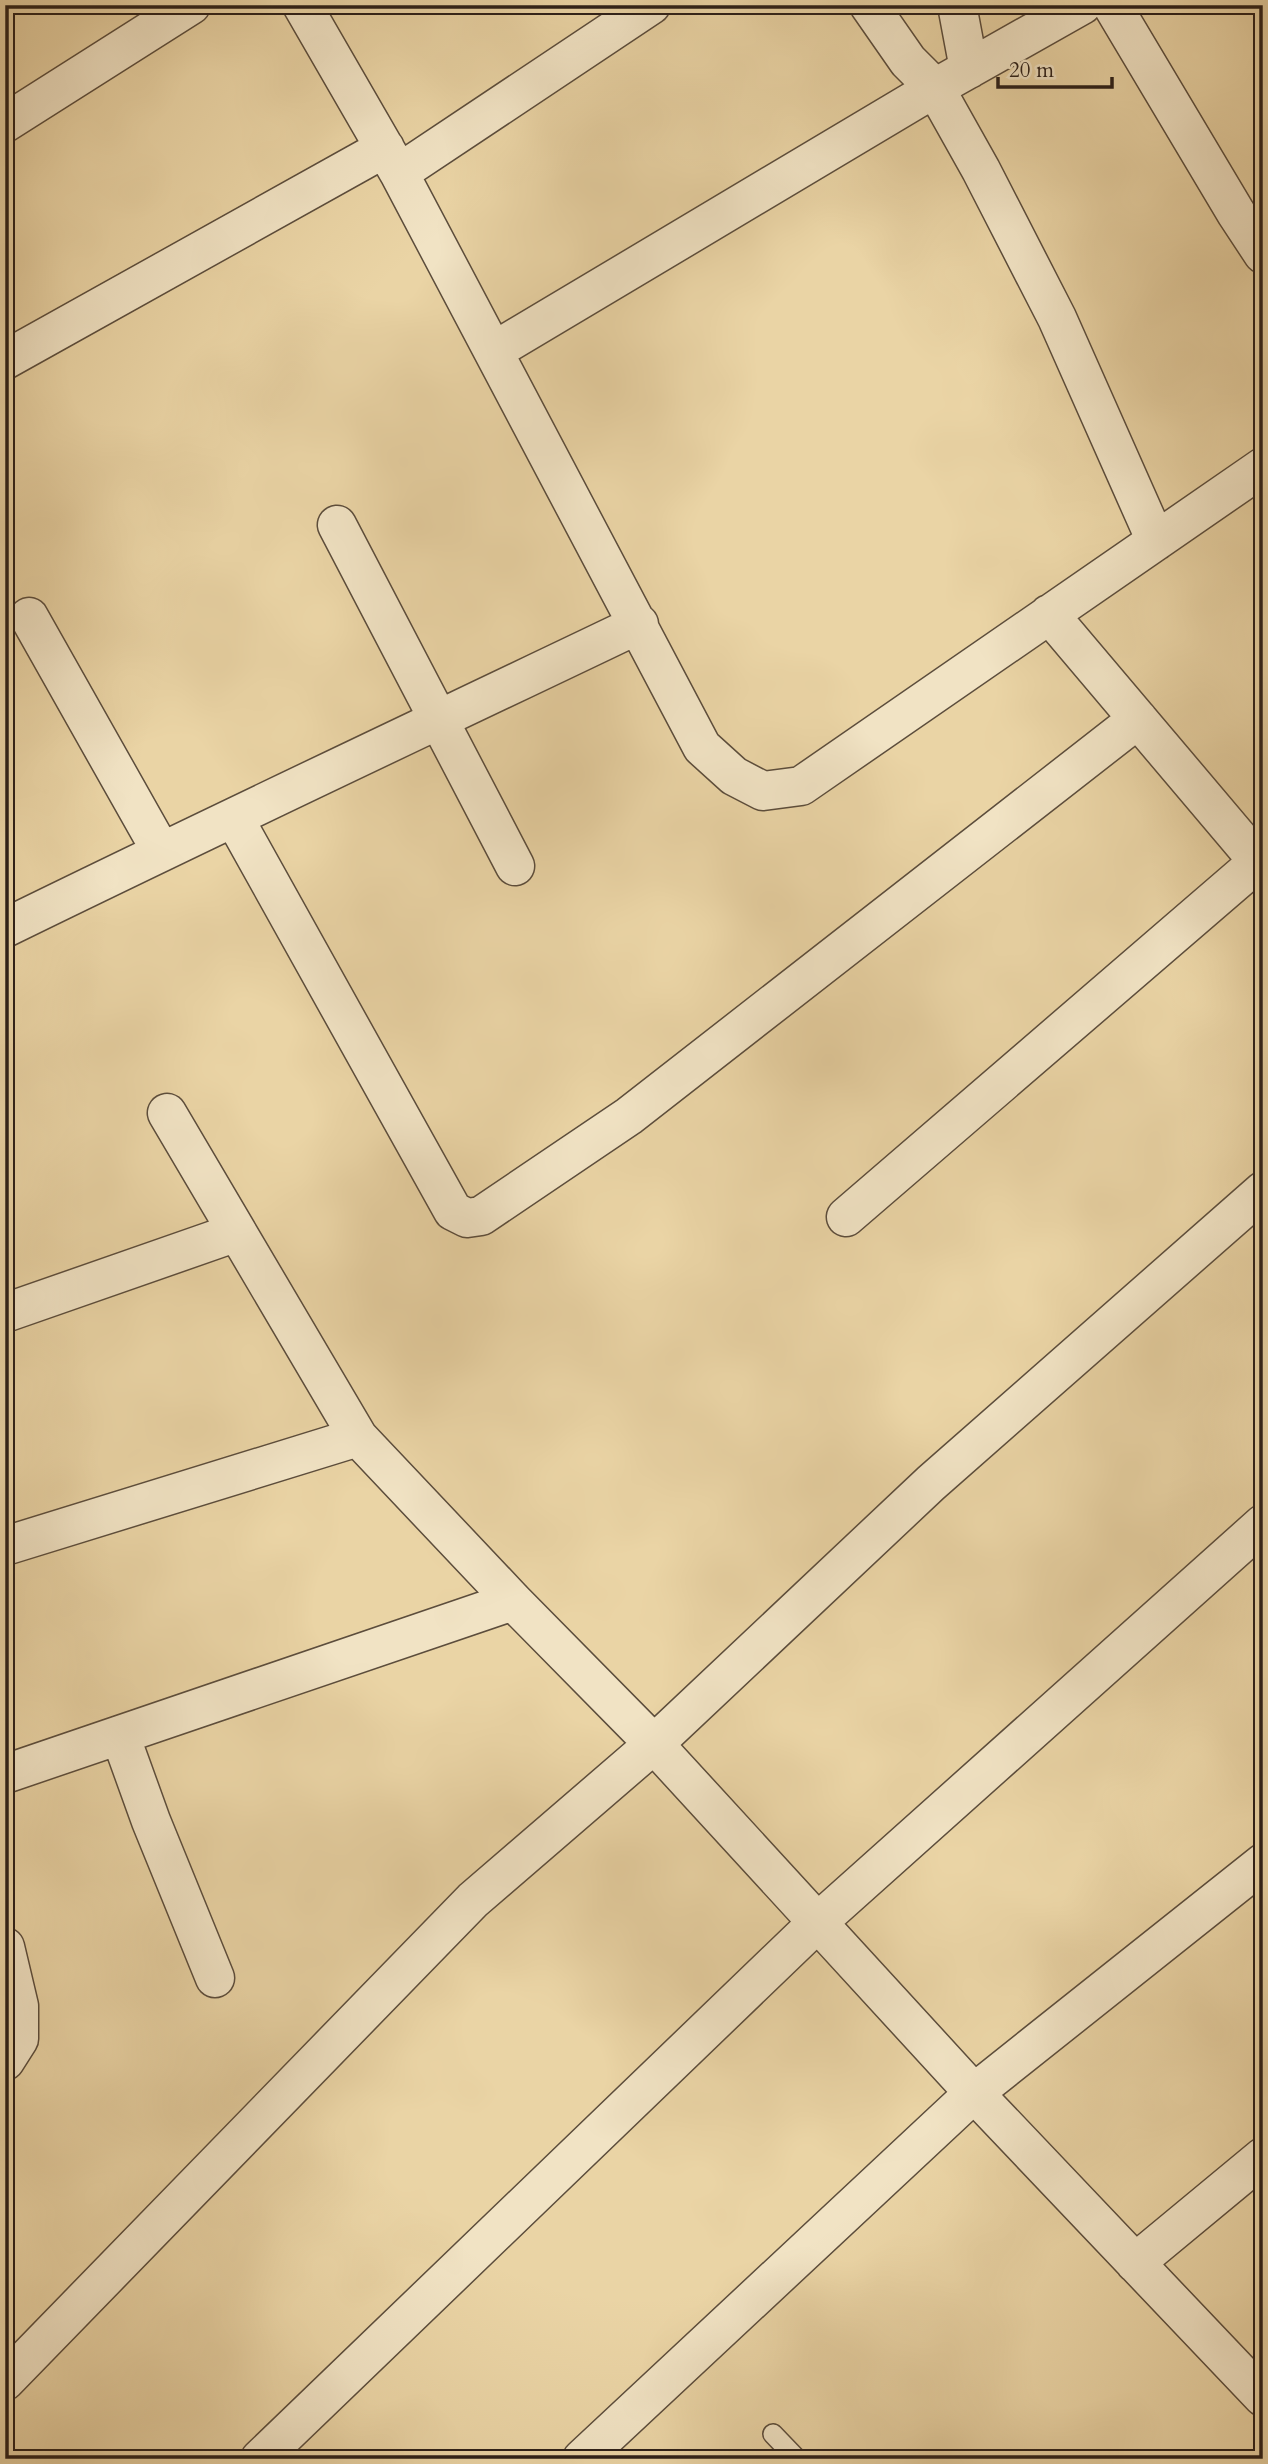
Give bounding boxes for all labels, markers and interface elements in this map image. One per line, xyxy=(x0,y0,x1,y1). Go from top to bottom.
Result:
scale bar xyxy=(998,46,1112,90)
text: 20 m xyxy=(1009,56,1054,85)

